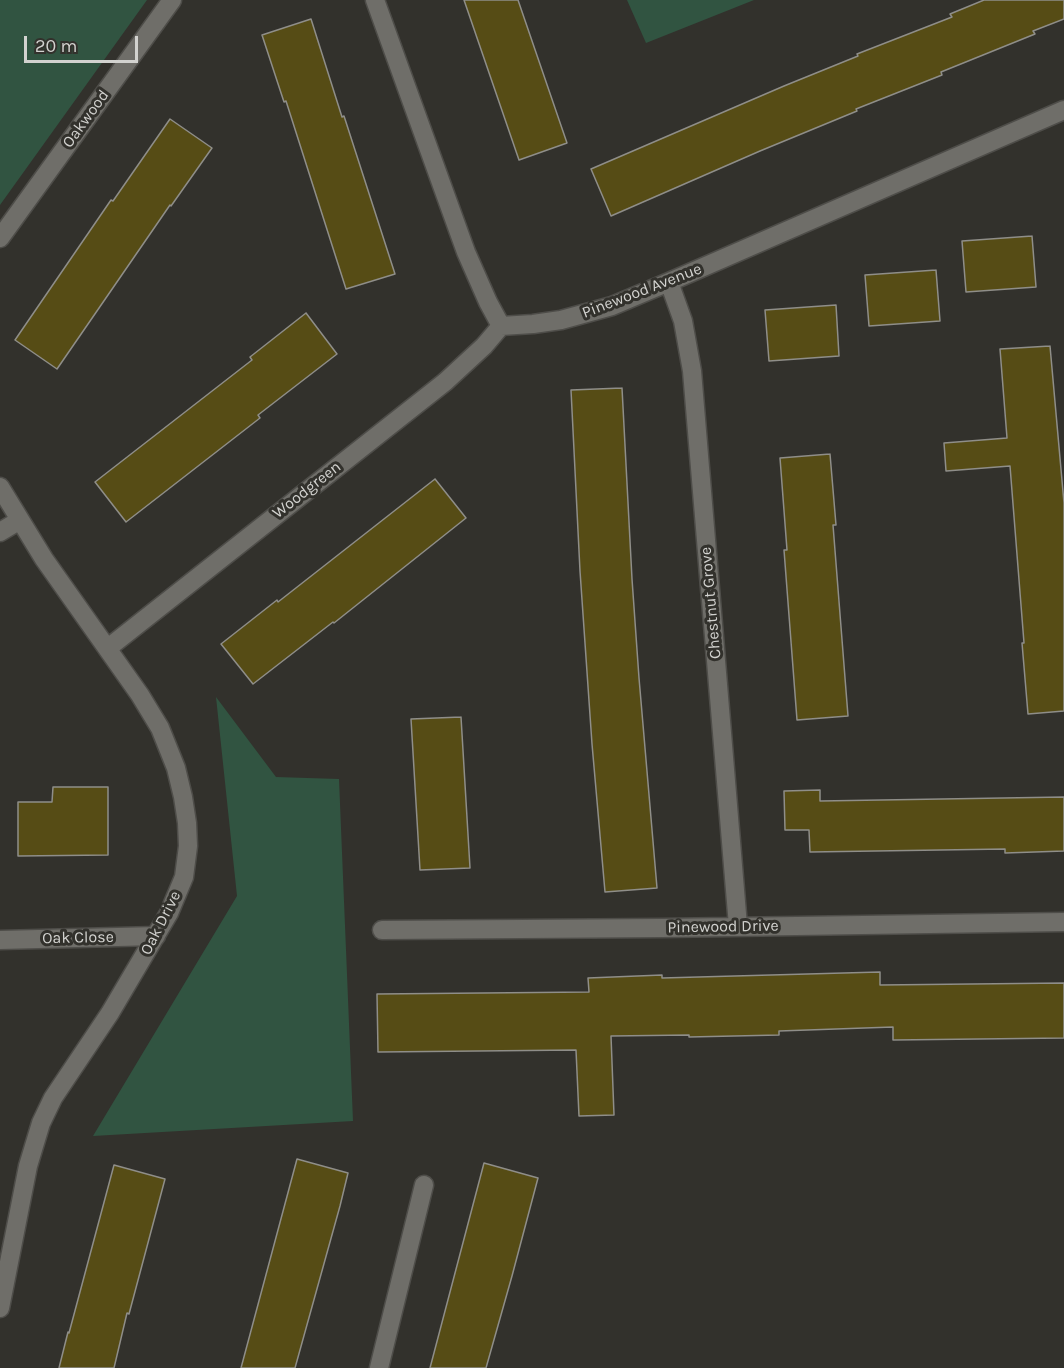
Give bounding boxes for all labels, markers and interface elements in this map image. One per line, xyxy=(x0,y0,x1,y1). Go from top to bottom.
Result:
scale bar xyxy=(27,24,141,62)
text: 20 m xyxy=(35,35,77,57)
street label: Oakwood xyxy=(59,86,113,152)
street label: Pinewood Avenue xyxy=(580,259,704,323)
street label: Woodgreen xyxy=(269,457,345,523)
street label: Chestnut Grove xyxy=(697,546,725,660)
street label: Oak Drive xyxy=(137,888,185,958)
street label: Pinewood Drive xyxy=(667,916,779,938)
street label: Oak Close xyxy=(42,928,114,948)

